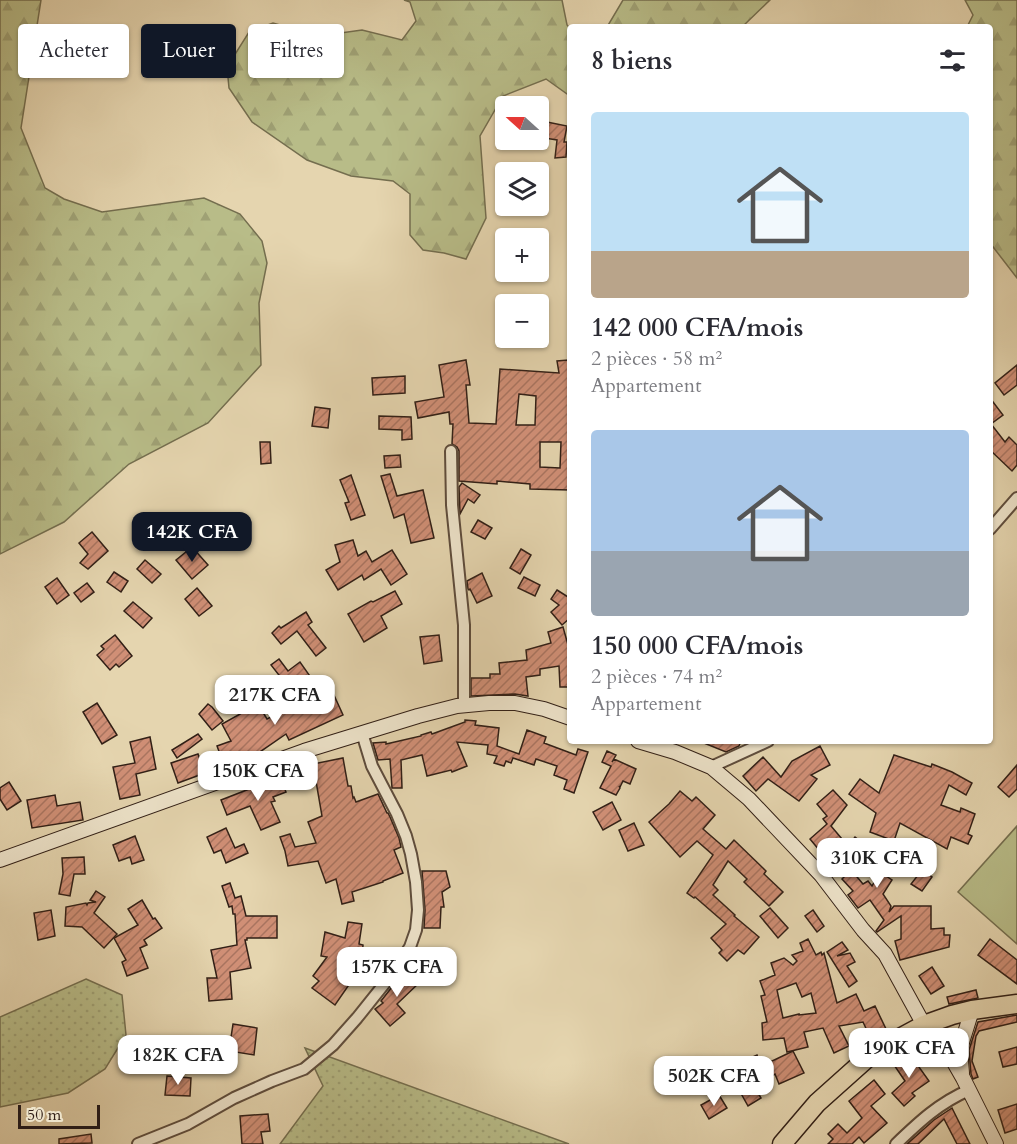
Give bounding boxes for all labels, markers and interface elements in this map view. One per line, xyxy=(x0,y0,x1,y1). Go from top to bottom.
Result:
chip: Acheter xyxy=(18,24,129,78)
chip: Louer xyxy=(141,24,236,78)
chip: Filtres xyxy=(248,24,344,78)
text: 8 biens xyxy=(591,43,672,78)
icon: filters xyxy=(936,44,969,77)
north arrow xyxy=(495,96,549,150)
map controls xyxy=(495,96,549,348)
icon: home xyxy=(726,151,834,259)
button: layers xyxy=(495,162,549,216)
button: + xyxy=(495,228,549,282)
button: − xyxy=(495,294,549,348)
text: 142 000 CFA/mois xyxy=(591,310,803,345)
text: 2 pièces · 58 m² xyxy=(591,345,722,372)
text: Appartement xyxy=(591,372,702,399)
icon: home xyxy=(726,469,834,577)
pin: 142K CFA xyxy=(130,512,254,563)
text: 142K CFA xyxy=(146,518,238,545)
text: 150 000 CFA/mois xyxy=(591,628,803,663)
text: 2 pièces · 74 m² xyxy=(591,663,722,690)
pin: 217K CFA xyxy=(213,675,337,726)
text: 217K CFA xyxy=(229,681,321,708)
text: Appartement xyxy=(591,690,702,717)
pin: 150K CFA xyxy=(196,751,320,802)
text: 150K CFA xyxy=(212,757,304,784)
pin: 310K CFA xyxy=(815,838,939,889)
text: 310K CFA xyxy=(831,844,923,871)
pin: 157K CFA xyxy=(335,947,459,998)
text: 157K CFA xyxy=(351,953,443,980)
pin: 190K CFA xyxy=(847,1028,971,1079)
text: 190K CFA xyxy=(863,1034,955,1061)
pin: 182K CFA xyxy=(116,1035,240,1086)
text: 182K CFA xyxy=(132,1041,224,1068)
pin: 502K CFA xyxy=(652,1056,776,1107)
text: 502K CFA xyxy=(668,1062,760,1089)
scale bar xyxy=(18,1102,100,1130)
text: 50 m xyxy=(27,1104,61,1126)

